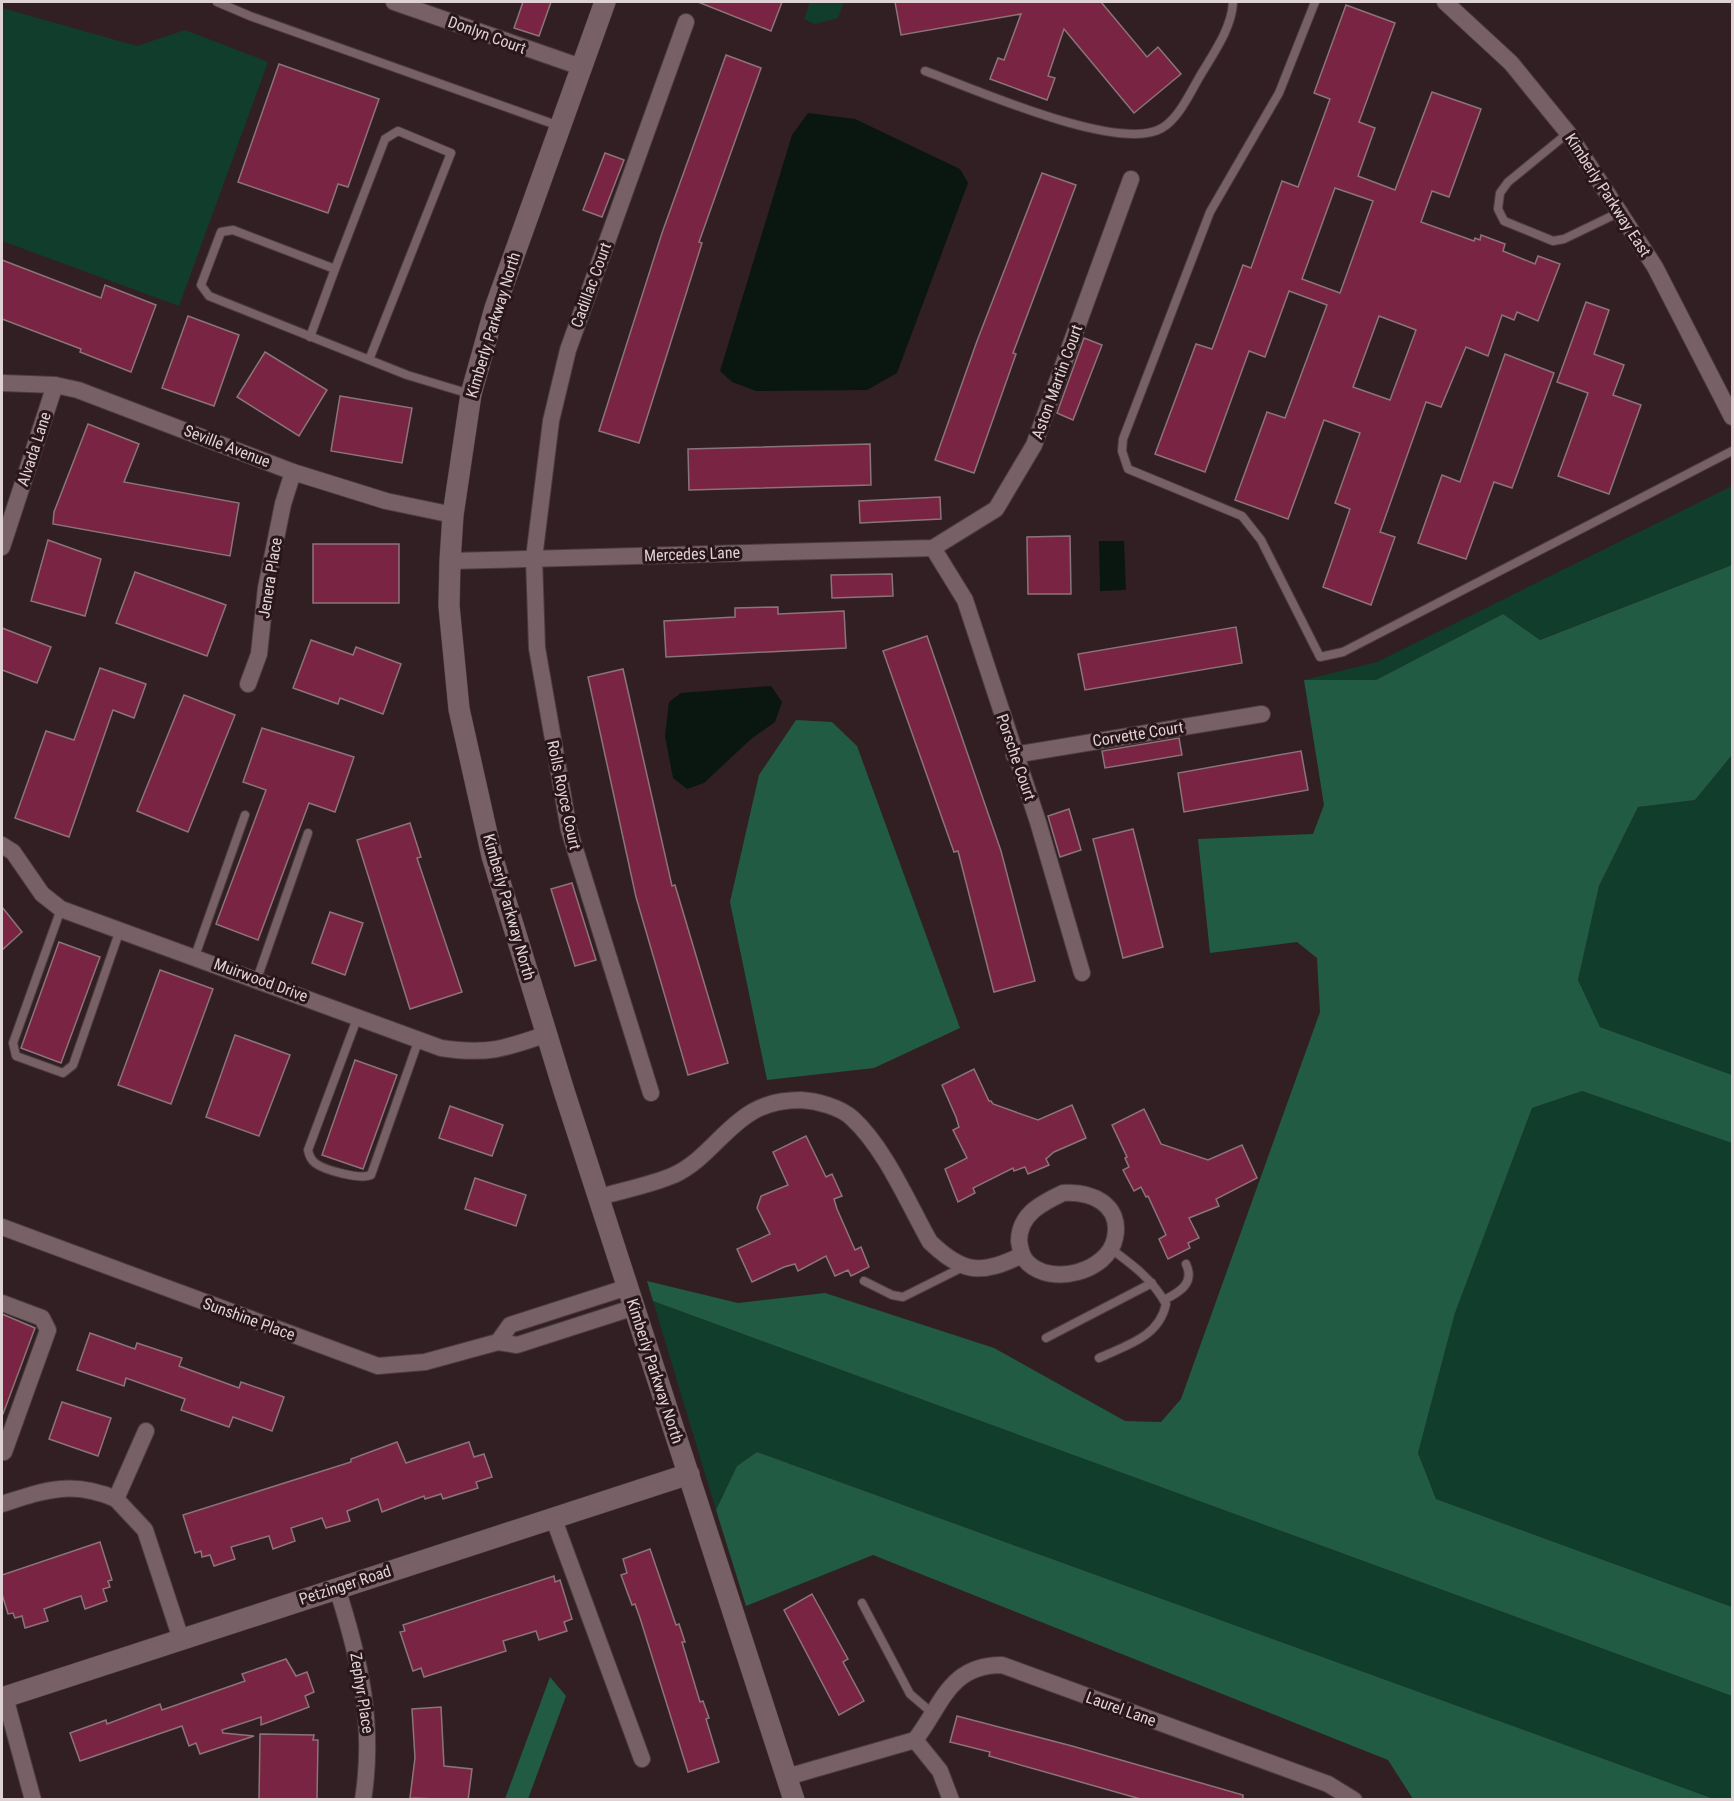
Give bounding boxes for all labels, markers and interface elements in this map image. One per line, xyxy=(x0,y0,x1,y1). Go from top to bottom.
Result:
street label: Donlyn Court xyxy=(445,12,529,58)
street label: Kimberly Parkway East xyxy=(1561,130,1655,260)
street label: Cadillac Court xyxy=(567,240,615,330)
street label: Kimberly Parkway North xyxy=(462,250,524,400)
street label: Aston Martin Court xyxy=(1028,322,1087,442)
street label: Alvada Lane xyxy=(13,409,55,489)
street label: Seville Avenue xyxy=(181,421,273,471)
street label: Jenera Place xyxy=(254,536,286,620)
street label: Mercedes Lane xyxy=(644,543,740,565)
street label: Porsche Court xyxy=(992,711,1040,803)
street label: Corvette Court xyxy=(1091,717,1185,751)
street label: Rolls Royce Court xyxy=(543,739,585,852)
street label: Kimberly Parkway North xyxy=(479,832,539,982)
street label: Muirwood Drive xyxy=(211,954,311,1006)
street label: Sunshine Place xyxy=(200,1294,298,1344)
street label: Kimberly Parkway North xyxy=(623,1296,687,1446)
street label: Petzinger Road xyxy=(297,1561,393,1609)
street label: Zephyr Place xyxy=(346,1651,378,1735)
street label: Laurel Lane xyxy=(1083,1688,1159,1730)

